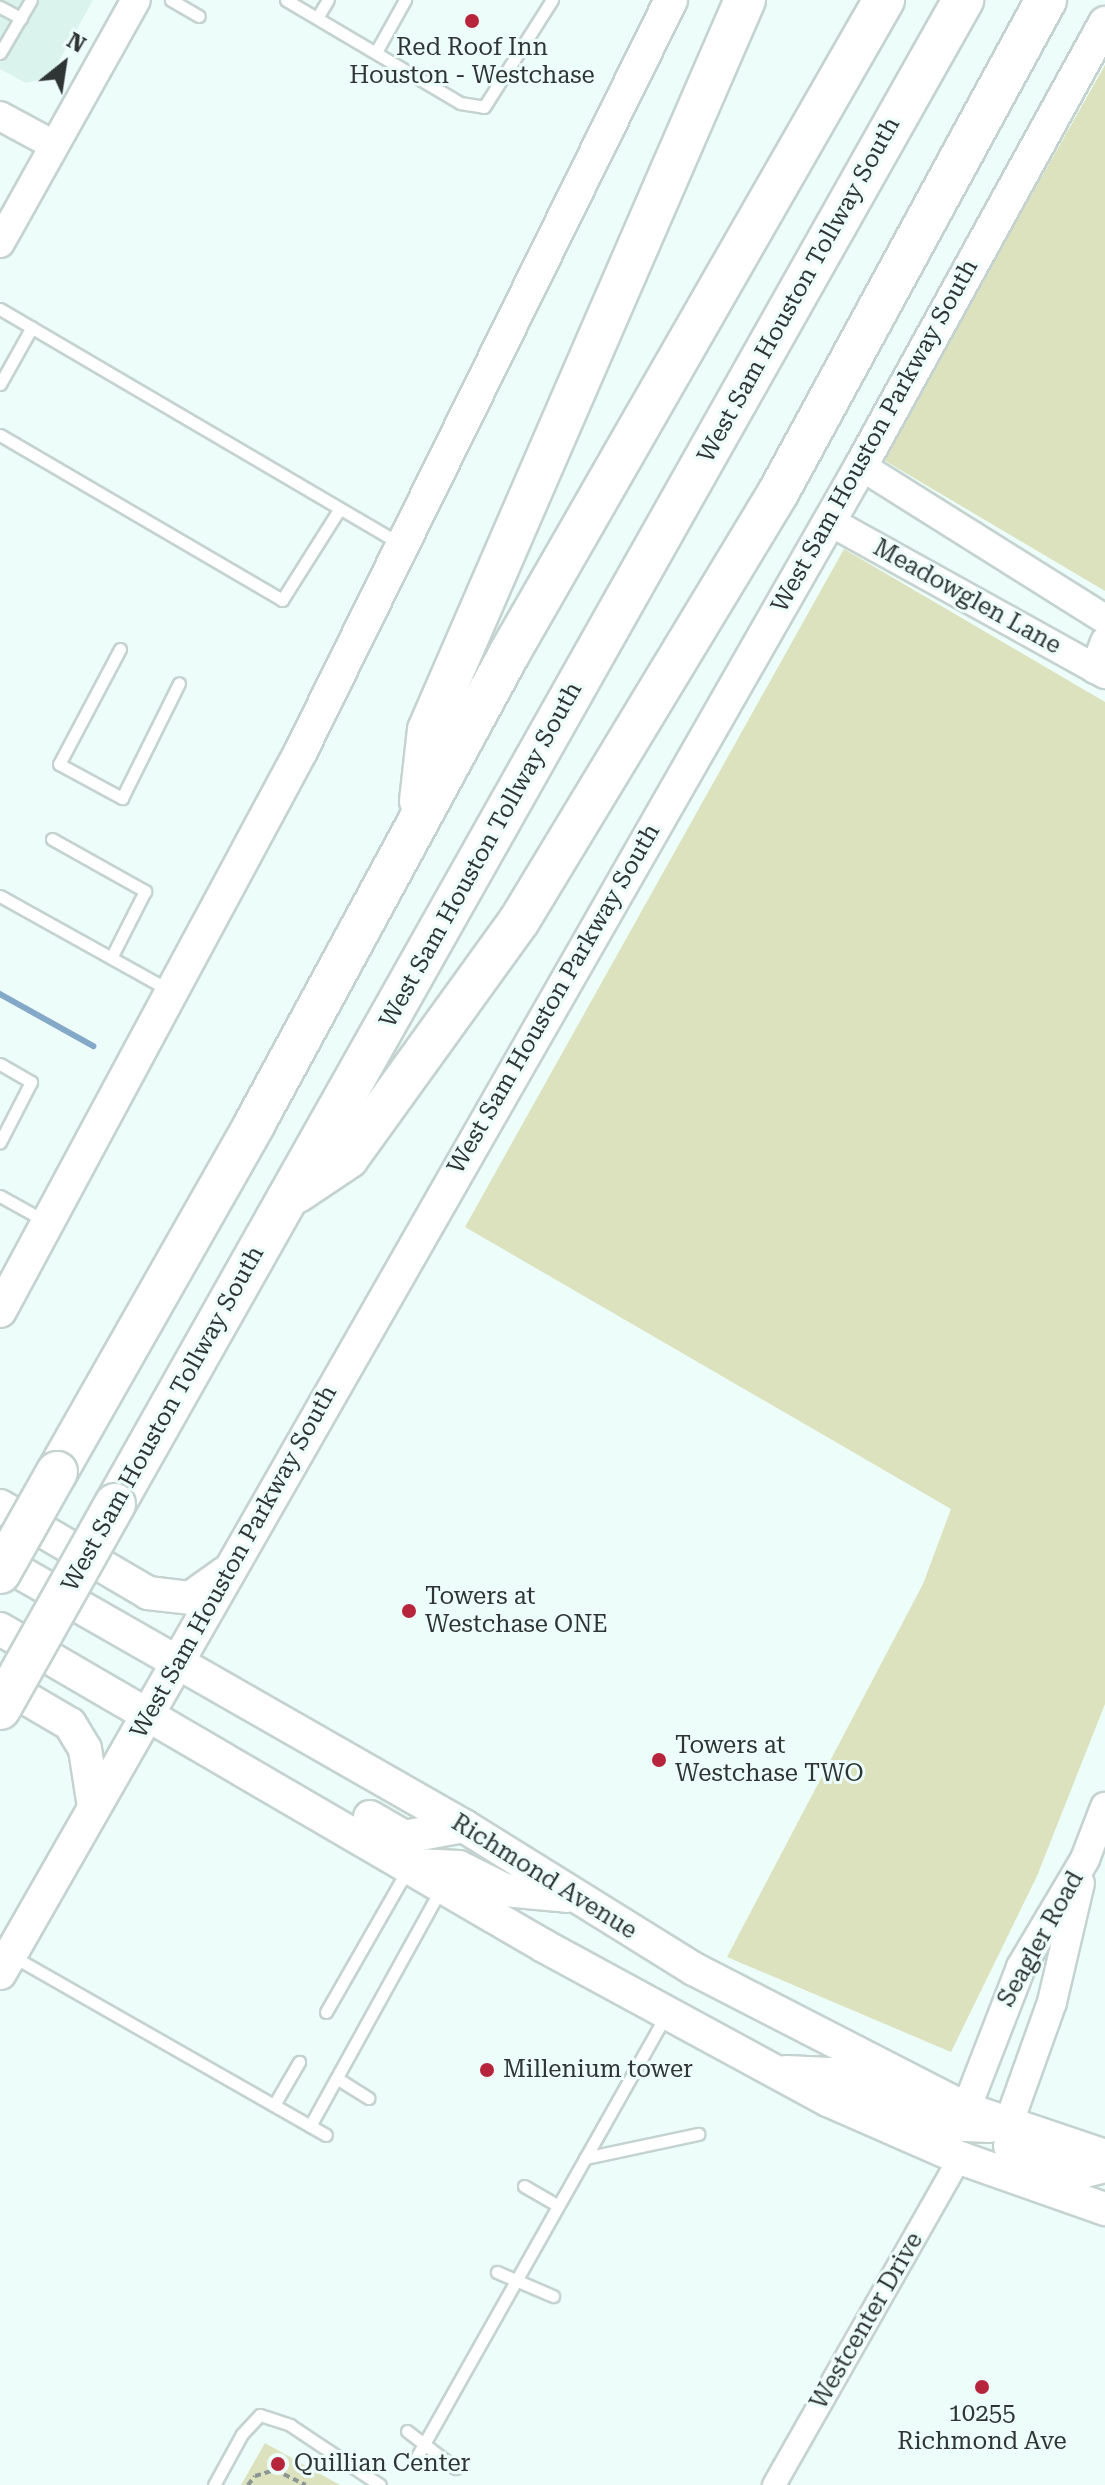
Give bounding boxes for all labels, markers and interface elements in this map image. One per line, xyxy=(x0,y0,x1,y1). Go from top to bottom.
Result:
marker: Red Roof Inn Houston - Westchase xyxy=(463,12,481,30)
north arrow xyxy=(24,24,104,104)
text: N xyxy=(63,28,90,58)
place label: Red Roof Inn Houston - Westchase xyxy=(349,34,595,90)
street label: West Sam Houston Tollway South xyxy=(692,112,906,468)
street label: West Sam Houston Parkway South xyxy=(766,254,984,618)
street label: Meadowglen Lane xyxy=(868,533,1066,661)
street label: West Sam Houston Tollway South xyxy=(374,677,588,1033)
street label: West Sam Houston Parkway South xyxy=(442,819,666,1179)
street label: West Sam Houston Tollway South xyxy=(56,1241,270,1597)
street label: West Sam Houston Parkway South xyxy=(125,1380,343,1744)
place label: Towers at Westchase ONE xyxy=(425,1583,608,1639)
marker: Towers at Westchase ONE xyxy=(400,1602,418,1620)
place label: Towers at Westchase TWO xyxy=(675,1732,864,1788)
marker: Towers at Westchase TWO xyxy=(650,1751,668,1769)
street label: Richmond Avenue xyxy=(446,1808,642,1946)
street label: Seagler Road xyxy=(992,1866,1090,2012)
place label: Millenium tower xyxy=(503,2056,693,2084)
marker: Millenium tower xyxy=(478,2061,496,2079)
street label: Westcenter Drive xyxy=(805,2228,929,2414)
marker: 10255 Richmond Ave xyxy=(973,2378,991,2396)
place label: 10255 Richmond Ave xyxy=(897,2400,1067,2456)
place label: Quillian Center xyxy=(294,2450,470,2478)
marker: Quillian Center xyxy=(269,2455,287,2473)

